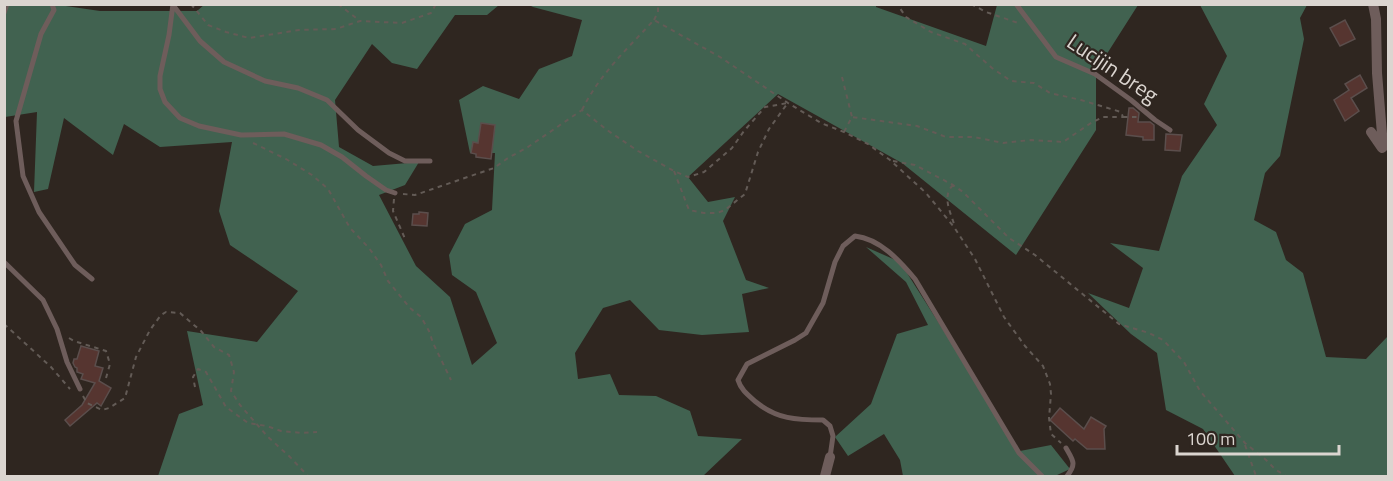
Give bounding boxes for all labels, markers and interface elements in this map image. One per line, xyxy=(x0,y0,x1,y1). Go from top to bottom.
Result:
street label: Lucijin breg xyxy=(1060,25,1166,111)
scale bar xyxy=(1177,418,1339,456)
text: 100 m xyxy=(1186,425,1235,452)

